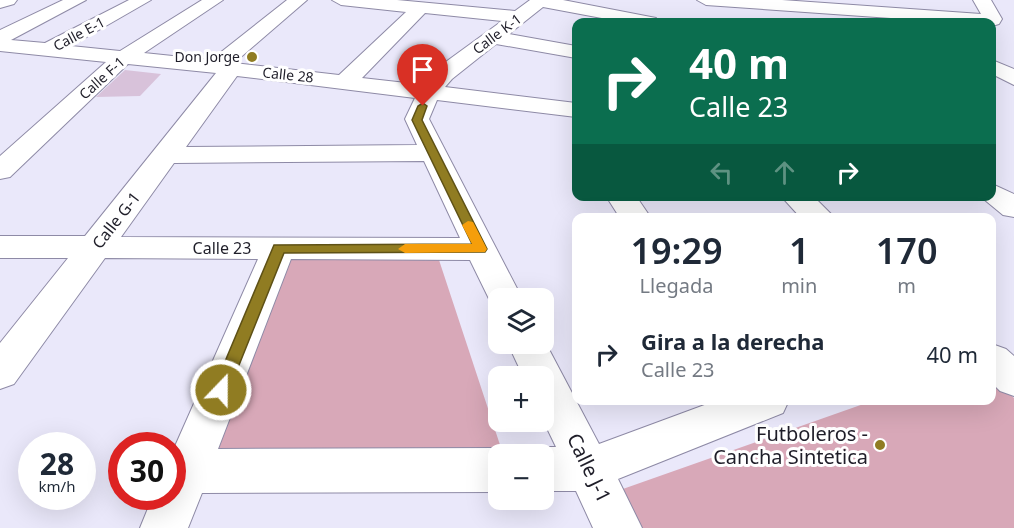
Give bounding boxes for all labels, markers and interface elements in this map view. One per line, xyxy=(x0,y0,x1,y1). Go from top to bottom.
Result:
street label: Calle K-1 xyxy=(468,9,525,58)
street label: Calle E-1 xyxy=(50,12,108,55)
text: 40 m xyxy=(689,34,789,91)
icon: right xyxy=(590,42,668,120)
pin xyxy=(397,44,448,106)
place label: Don Jorge xyxy=(175,47,240,66)
marker: Don Jorge xyxy=(245,50,259,64)
street label: Calle F-1 xyxy=(75,52,129,103)
icon: arrive xyxy=(406,53,439,86)
street label: Calle 28 xyxy=(261,62,315,87)
text: Calle 23 xyxy=(689,88,788,125)
icon: left xyxy=(705,156,738,189)
icon: ahead xyxy=(768,156,801,189)
icon: right xyxy=(831,156,864,189)
street label: Calle G-1 xyxy=(87,187,145,253)
text: 19:29 xyxy=(630,226,723,275)
text: 1 xyxy=(789,226,810,275)
text: 170 xyxy=(876,226,938,275)
street label: Calle 23 xyxy=(193,237,251,259)
text: Llegada xyxy=(640,272,714,299)
text: min xyxy=(781,272,817,299)
text: m xyxy=(897,272,916,299)
map controls xyxy=(488,288,554,510)
button: layers xyxy=(488,288,554,354)
text: Gira a la derecha xyxy=(641,326,825,356)
icon: right xyxy=(590,338,623,371)
text: 40 m xyxy=(927,339,978,369)
text: Calle 23 xyxy=(641,356,715,383)
position arrow xyxy=(189,358,253,422)
button: + xyxy=(488,366,554,432)
place label: Futboleros - Cancha Sintetica xyxy=(713,420,868,470)
street label: Calle J-1 xyxy=(561,429,618,507)
speed limit sign: 30 xyxy=(108,432,186,510)
marker: Futboleros - Cancha Sintetica xyxy=(873,438,887,452)
text: 28 xyxy=(40,443,74,484)
button: − xyxy=(488,444,554,510)
text: km/h xyxy=(39,476,75,496)

